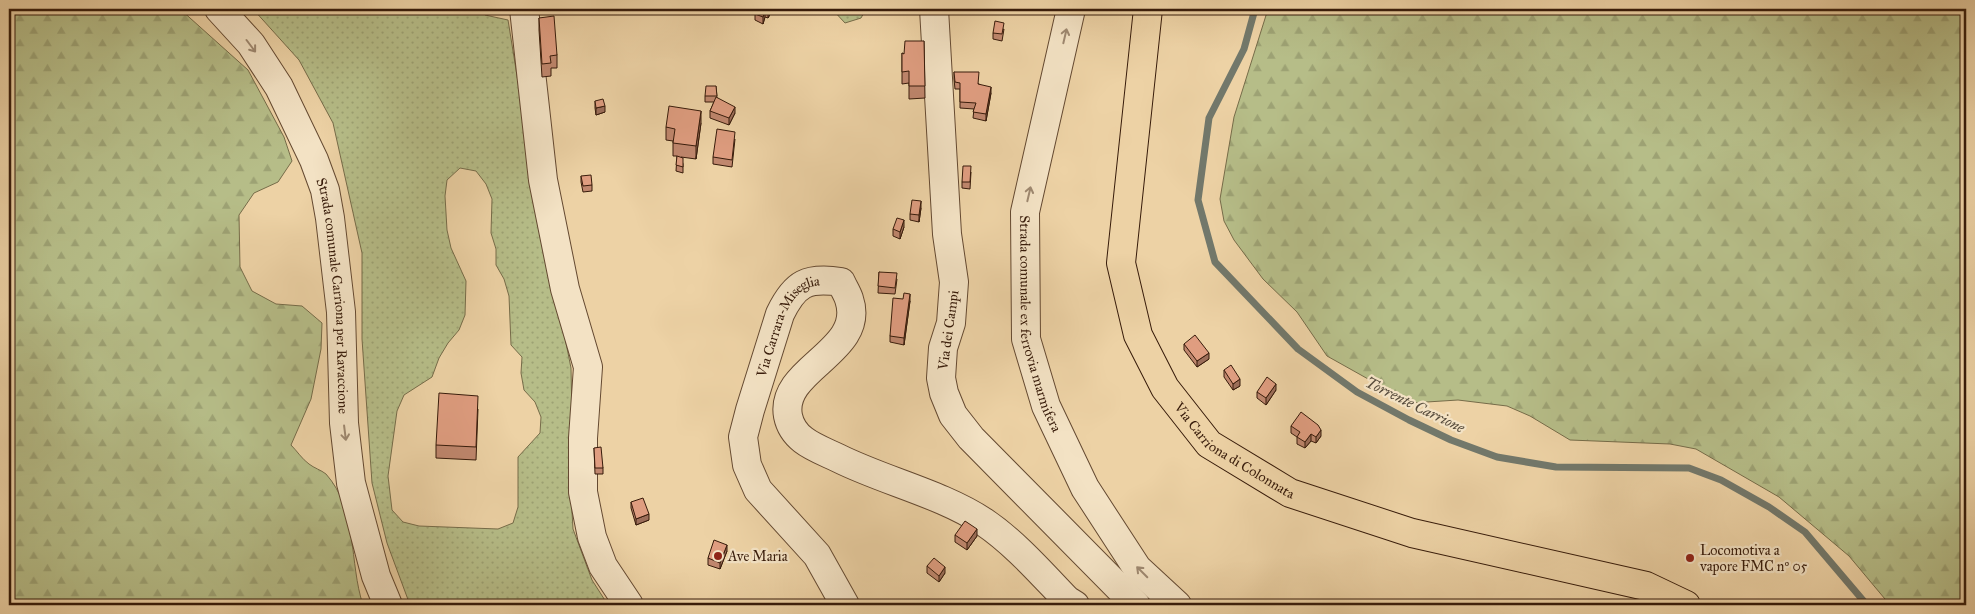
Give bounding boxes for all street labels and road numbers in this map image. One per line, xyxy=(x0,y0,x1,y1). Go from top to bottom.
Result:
street label: Strada comunale Carriona per Ravaccione xyxy=(312,176,352,414)
street label: Strada comunale ex ferrovia marmifera xyxy=(1016,215,1065,435)
street label: Via Carrara-Miseglia xyxy=(753,272,821,380)
street label: Via dei Campi xyxy=(934,289,963,372)
street label: Via Carriona di Colonnata xyxy=(1170,398,1296,503)

